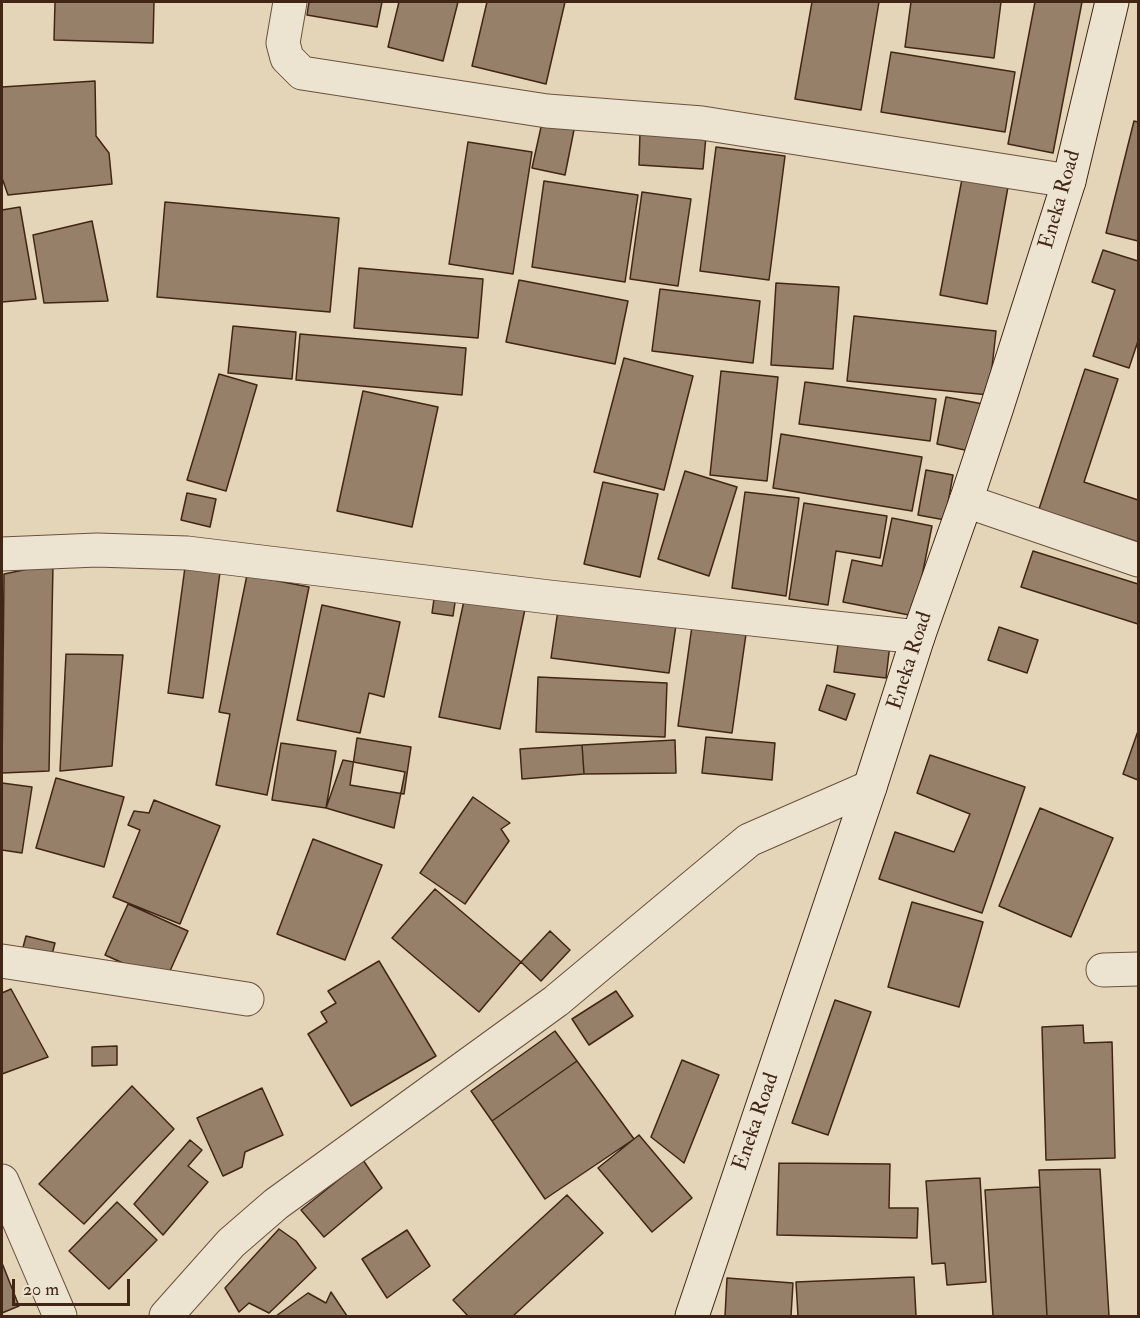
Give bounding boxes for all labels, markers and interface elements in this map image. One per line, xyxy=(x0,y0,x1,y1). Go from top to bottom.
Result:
street label: Eneka Road xyxy=(1035,148,1087,252)
street label: Eneka Road xyxy=(883,609,939,713)
street label: Eneka Road xyxy=(729,1070,785,1174)
scale bar xyxy=(15,1267,134,1305)
text: 20 m xyxy=(23,1278,59,1301)

